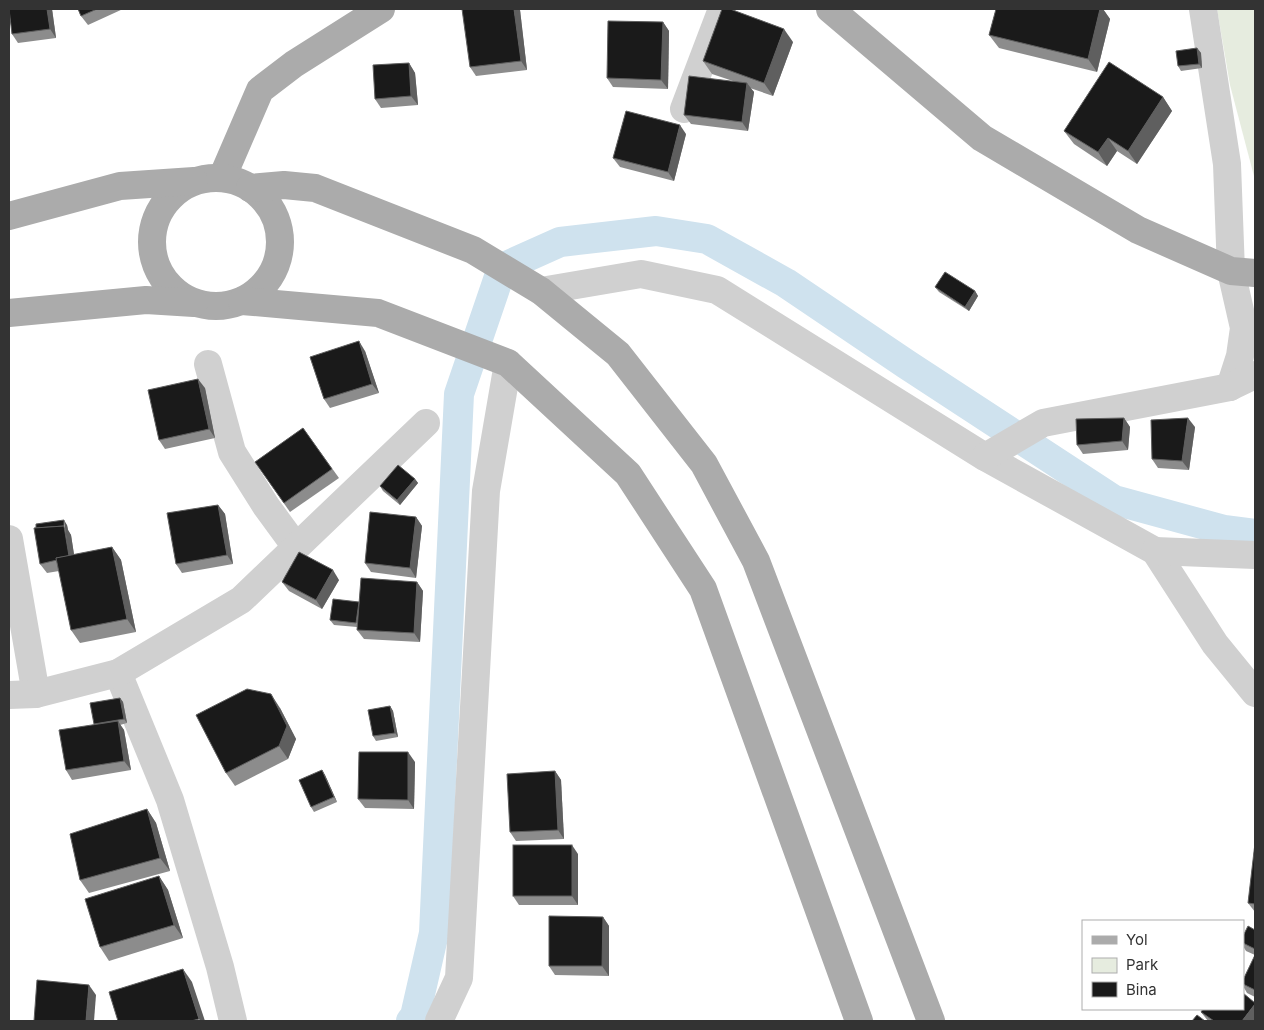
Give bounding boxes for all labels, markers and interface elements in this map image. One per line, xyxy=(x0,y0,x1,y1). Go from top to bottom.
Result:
legend xyxy=(1082,920,1244,1010)
text: Yol xyxy=(1126,930,1148,949)
text: Park xyxy=(1126,955,1159,974)
text: Bina xyxy=(1126,980,1157,999)

